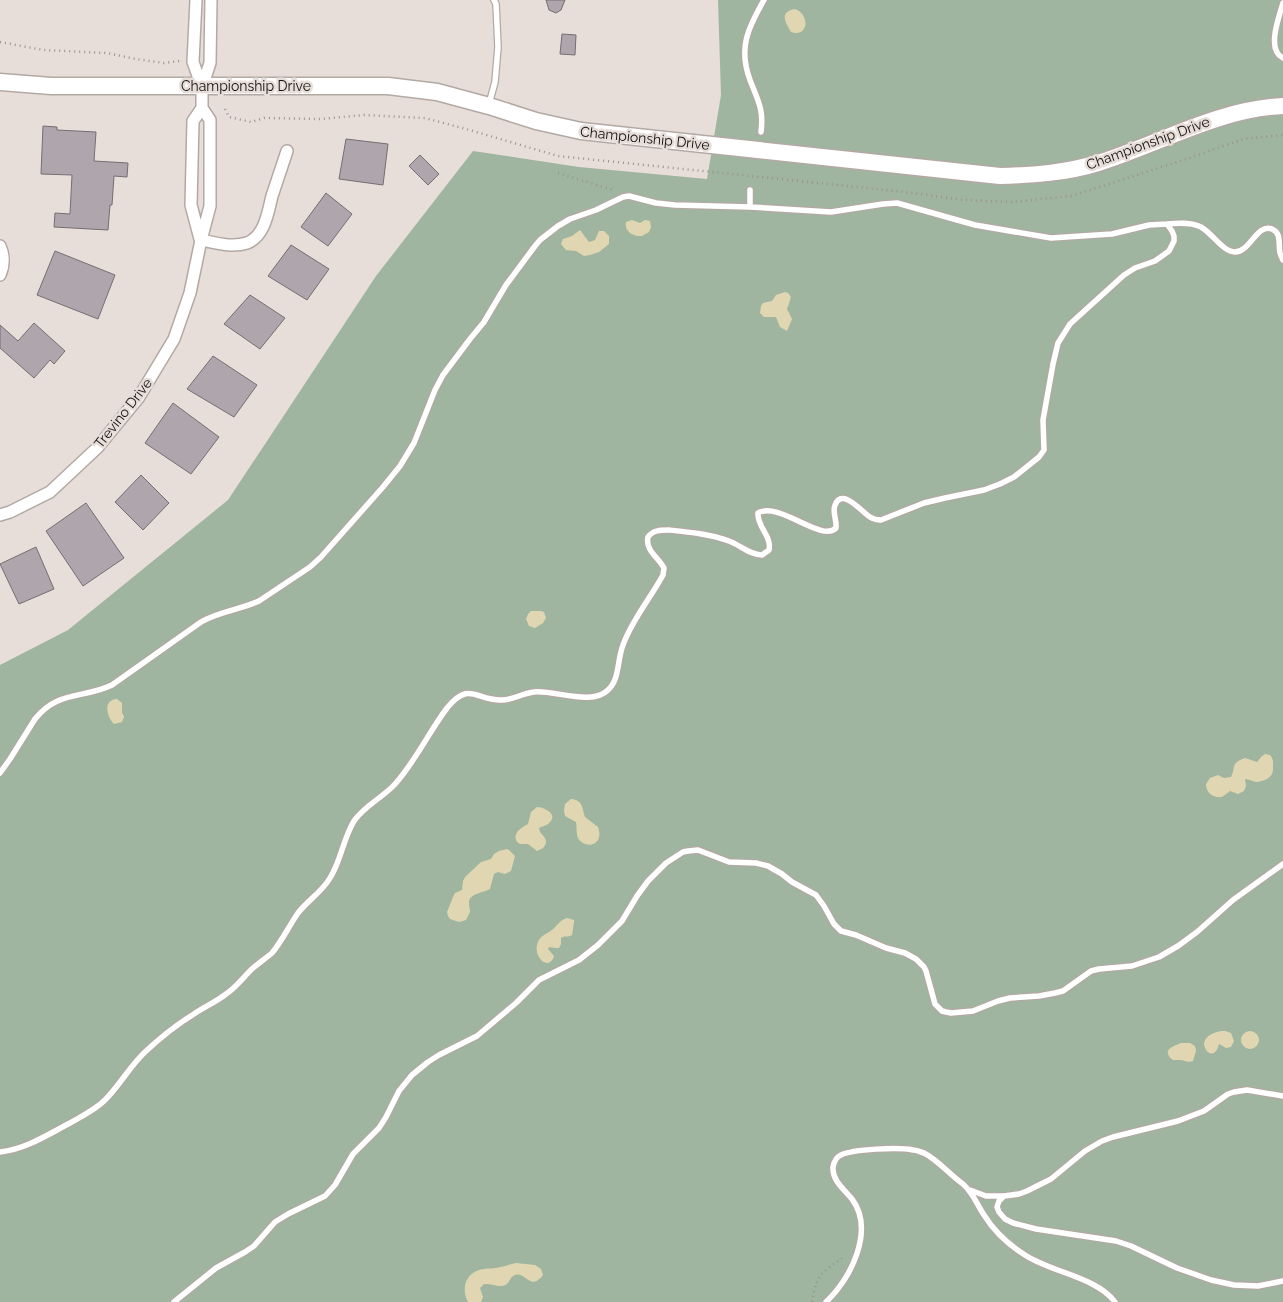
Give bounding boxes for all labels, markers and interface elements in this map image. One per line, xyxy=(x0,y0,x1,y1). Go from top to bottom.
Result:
street label: Championship Drive xyxy=(181,78,311,94)
street label: Championship Drive xyxy=(1084,113,1212,173)
street label: Championship Drive xyxy=(579,123,711,153)
street label: Trevino Drive xyxy=(91,375,155,451)

